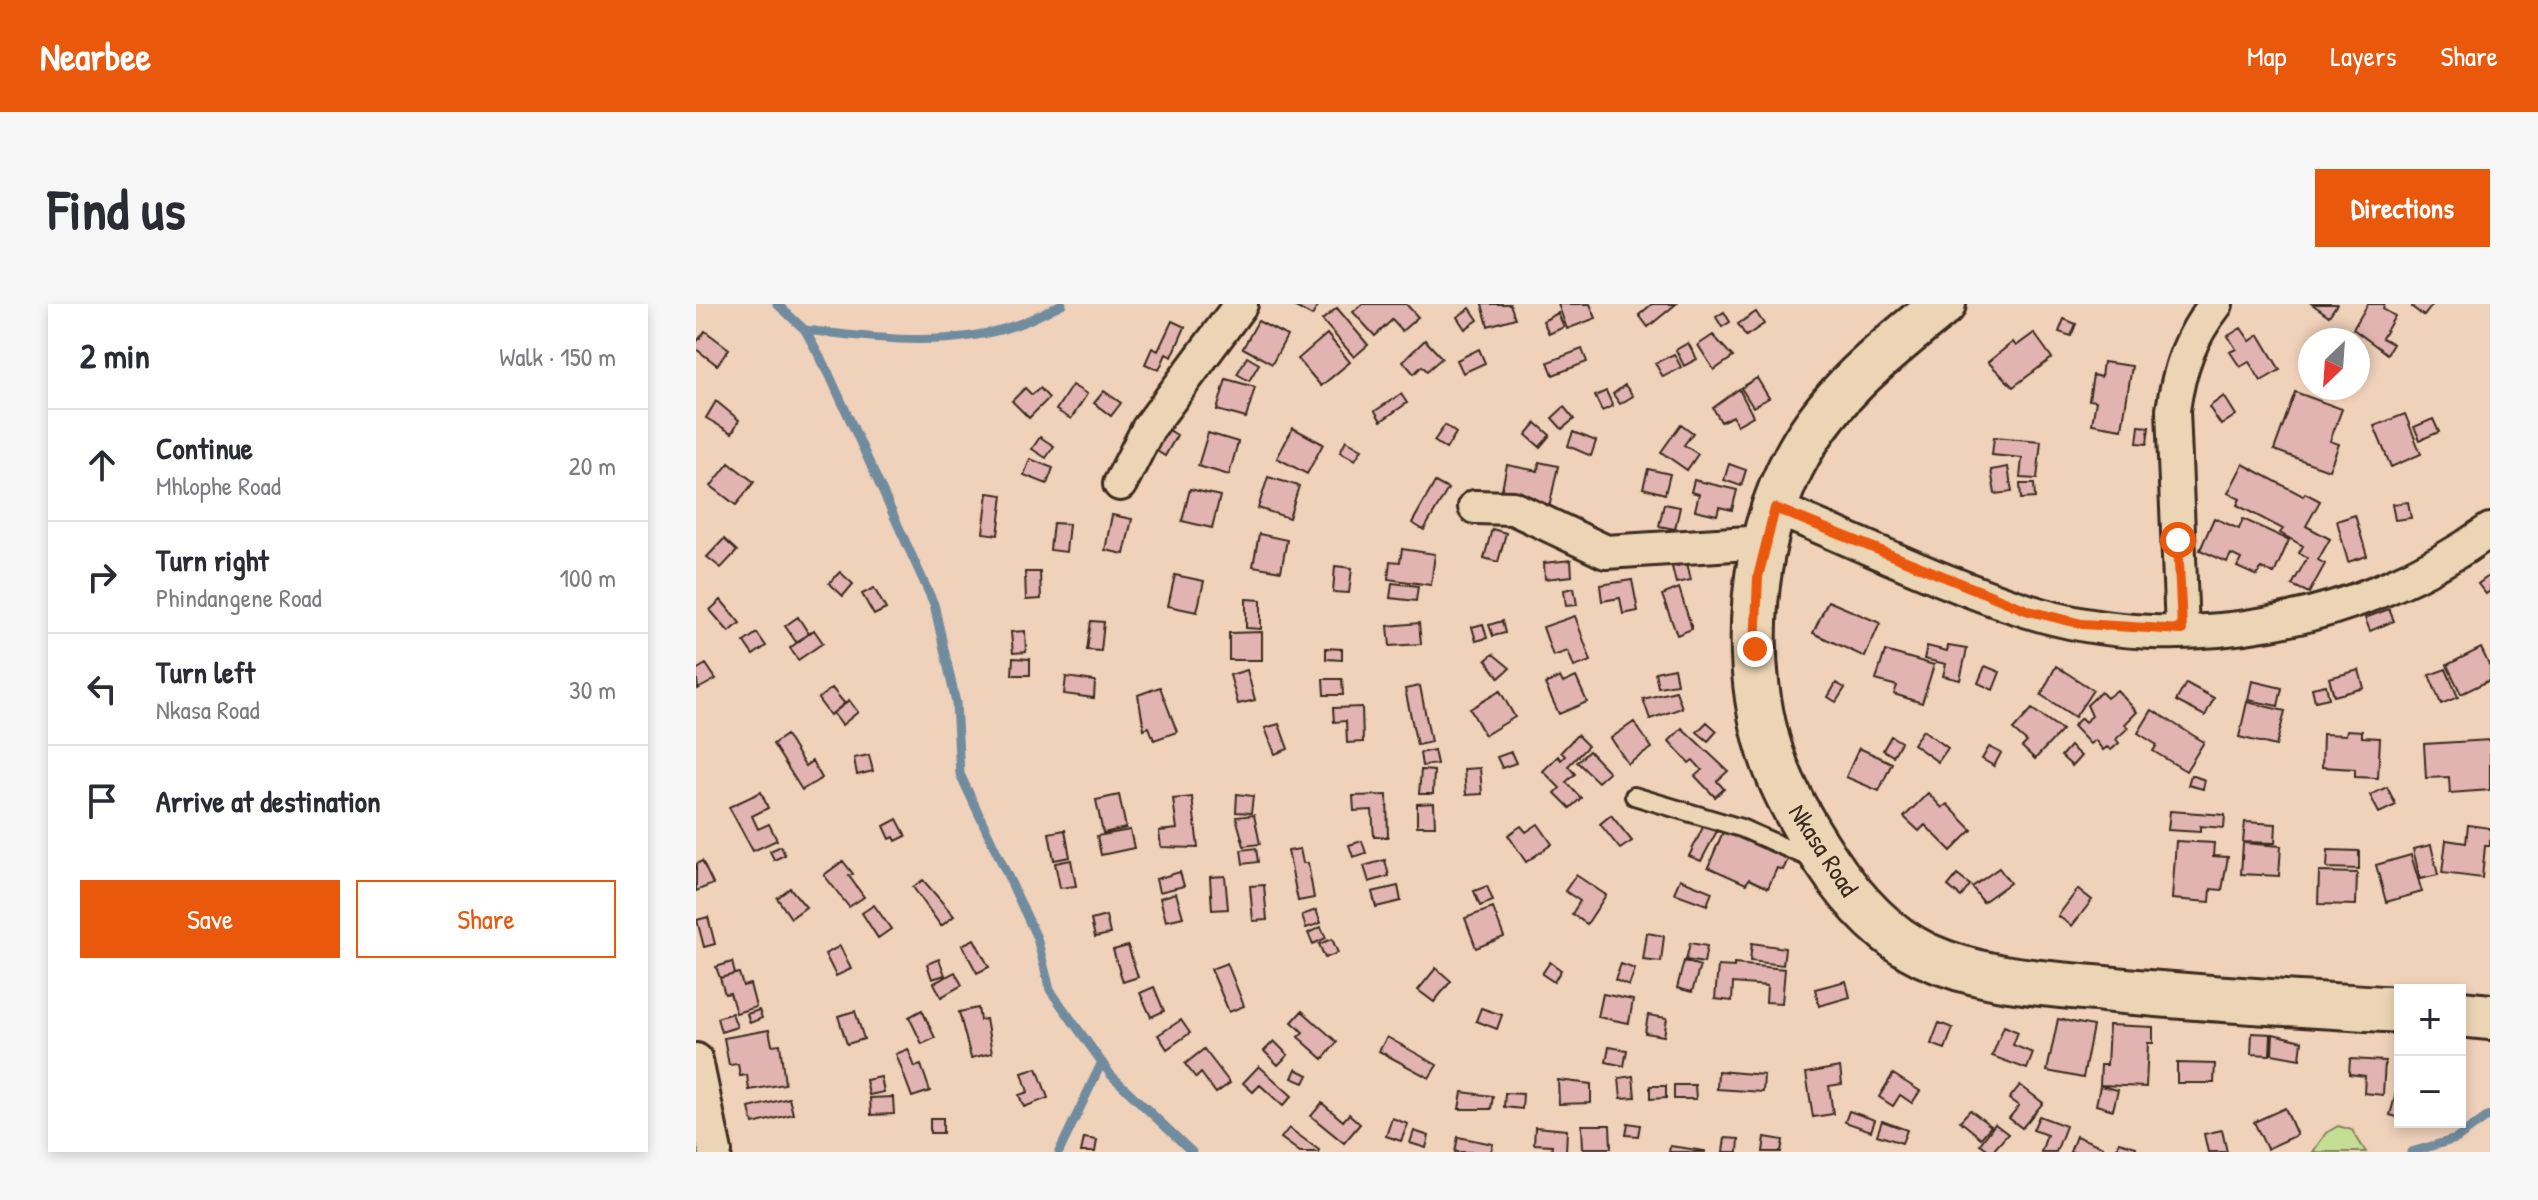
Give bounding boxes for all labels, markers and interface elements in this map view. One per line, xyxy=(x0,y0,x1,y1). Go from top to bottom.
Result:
text: Nearbee xyxy=(40,30,151,82)
text: Map xyxy=(2247,37,2287,75)
text: Layers xyxy=(2331,37,2396,75)
text: Share xyxy=(2440,37,2498,75)
button: Directions xyxy=(2315,169,2490,247)
text: Find us xyxy=(48,171,186,246)
north arrow xyxy=(2298,328,2370,400)
text: 2 min xyxy=(80,333,150,379)
text: Walk · 150 m xyxy=(499,339,616,374)
text: Continue xyxy=(156,428,253,468)
icon: ahead xyxy=(80,443,124,487)
text: 20 m xyxy=(569,448,616,483)
text: Mhlophe Road xyxy=(156,468,281,503)
route start xyxy=(2160,522,2196,558)
text: Turn right xyxy=(156,540,269,580)
icon: right xyxy=(80,555,124,599)
text: 100 m xyxy=(560,560,616,595)
text: Phindangene Road xyxy=(156,580,322,615)
route end xyxy=(1737,631,1773,667)
text: Turn left xyxy=(156,652,255,692)
icon: left xyxy=(80,667,124,711)
text: 30 m xyxy=(569,672,616,707)
text: Nkasa Road xyxy=(156,692,260,727)
icon: arrive xyxy=(80,779,124,823)
text: Arrive at destination xyxy=(156,781,381,821)
street label: Nkasa Road xyxy=(1781,797,1867,903)
button: Save xyxy=(80,880,340,958)
button: Share xyxy=(356,880,616,958)
map controls xyxy=(2394,984,2466,1128)
button: + xyxy=(2394,984,2466,1056)
button: − xyxy=(2394,1056,2466,1128)

